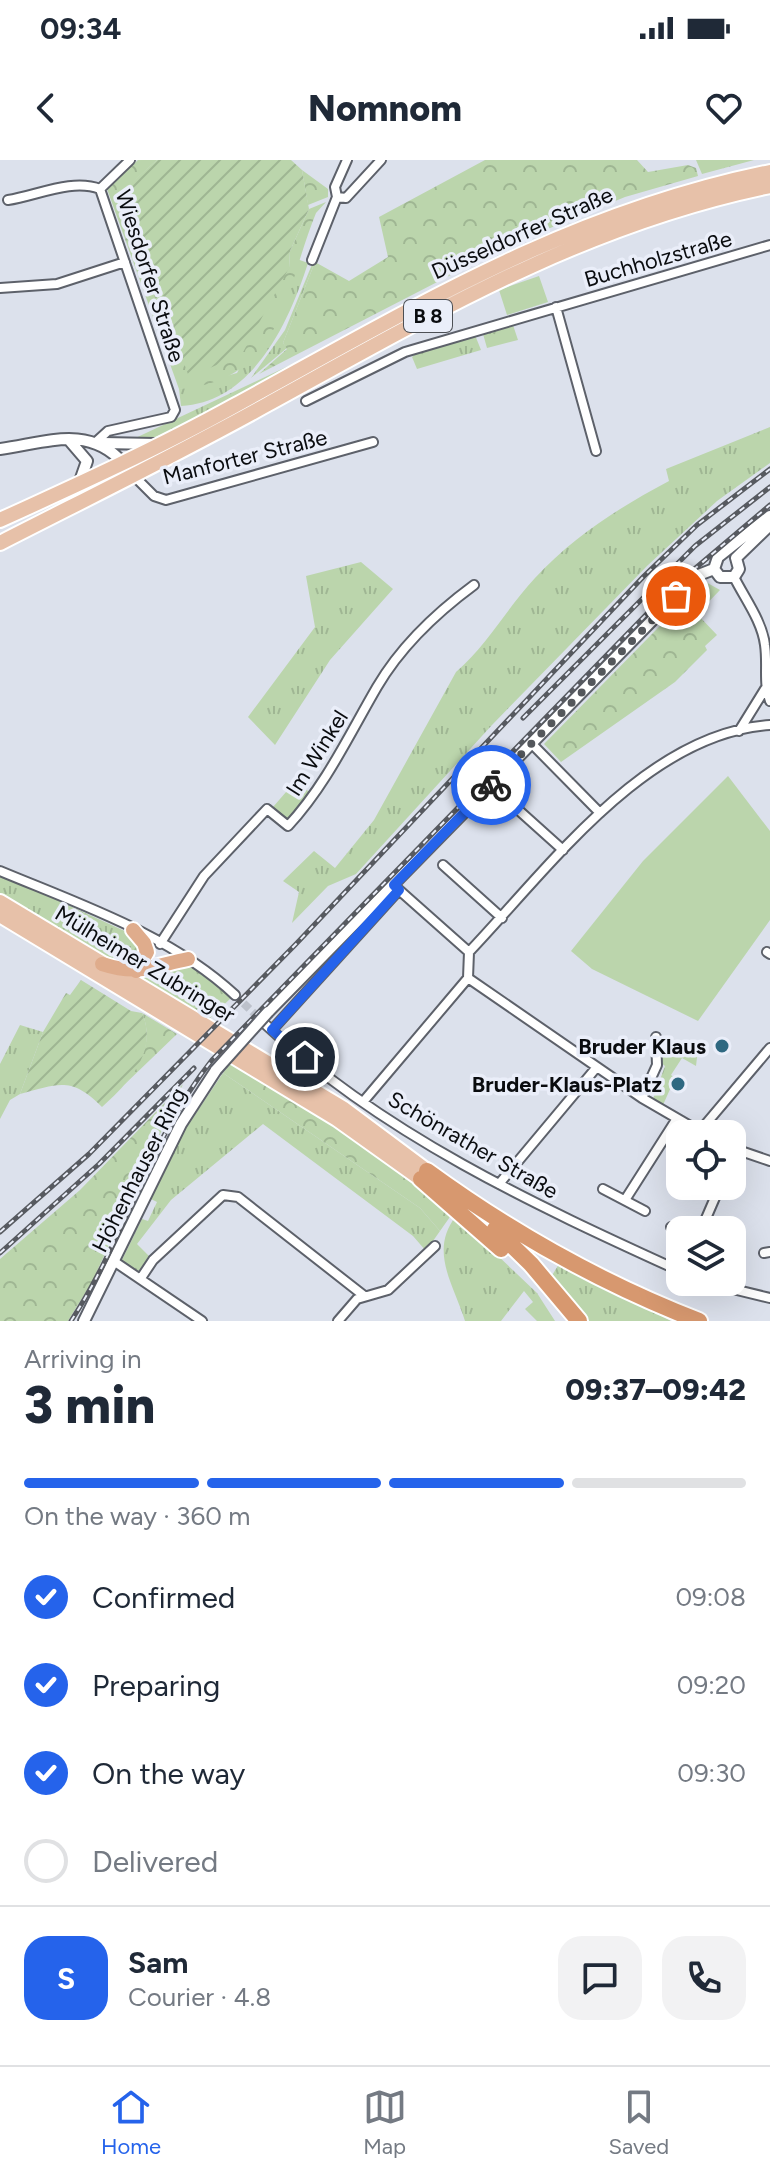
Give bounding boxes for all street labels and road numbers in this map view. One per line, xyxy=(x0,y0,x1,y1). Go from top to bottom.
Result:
street label: Düsseldorfer Straße xyxy=(427,181,617,285)
street label: Wiesdorfer Straße xyxy=(109,187,191,365)
street label: Buchholzstraße xyxy=(581,225,735,293)
road number: B 8 xyxy=(404,300,452,332)
street label: Manforter Straße xyxy=(160,424,330,490)
street label: Im Winkel xyxy=(280,705,354,801)
street label: Mülheimer Zubringer xyxy=(50,900,240,1029)
street label: Höhenhauser Ring xyxy=(86,1083,192,1257)
street label: Schönrather Straße xyxy=(383,1085,563,1205)

